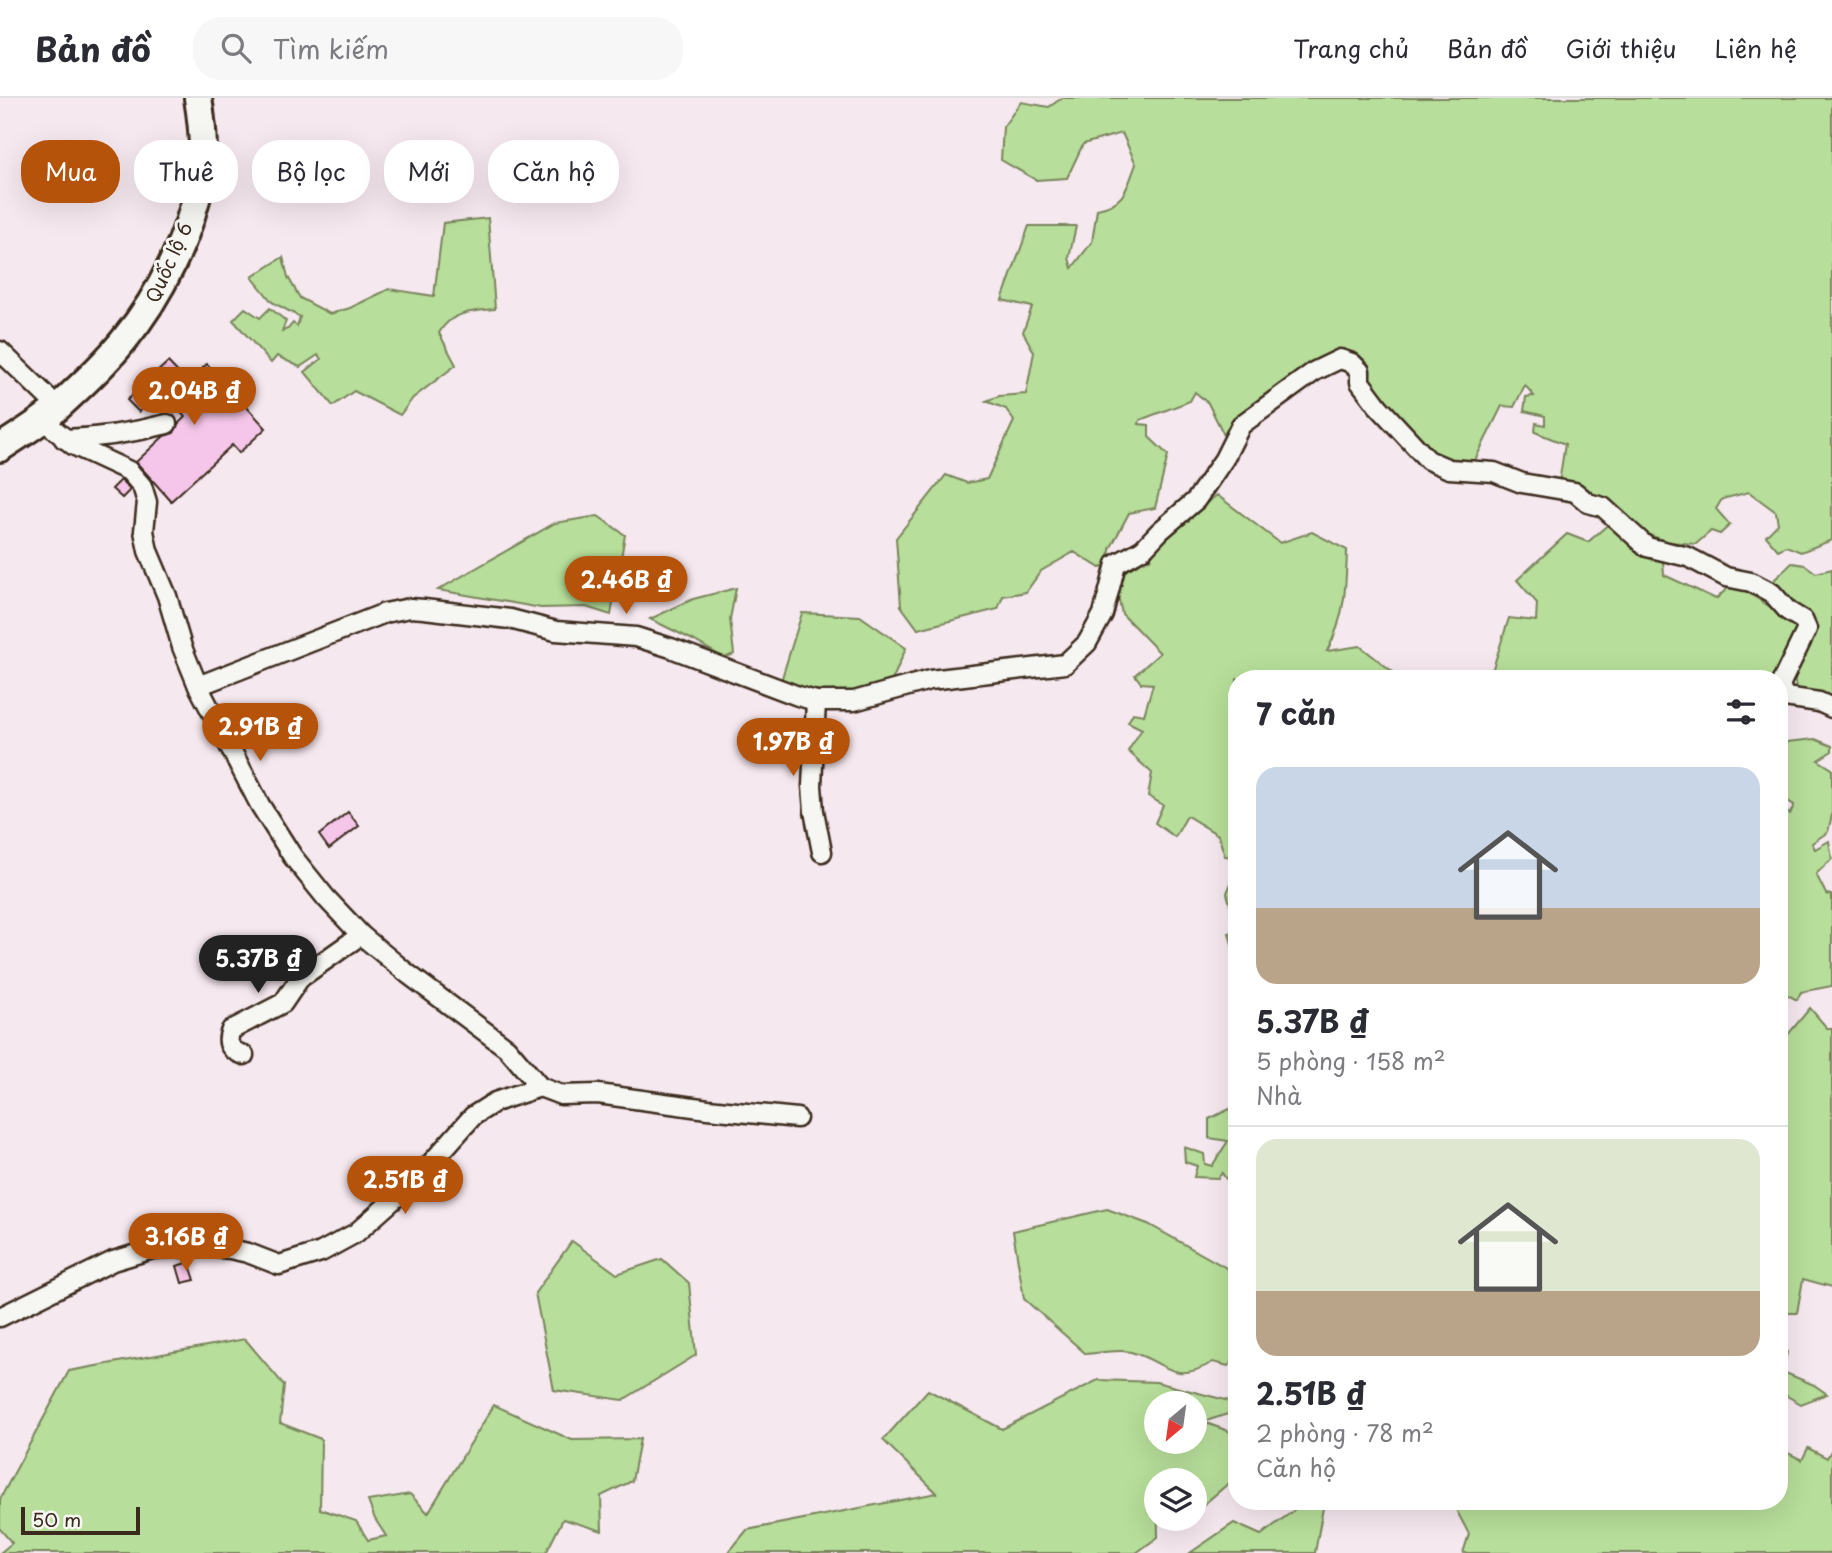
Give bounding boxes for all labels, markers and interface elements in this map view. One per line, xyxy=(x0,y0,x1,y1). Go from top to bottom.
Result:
search box xyxy=(193,17,683,80)
text: Bản đồ xyxy=(35,23,151,73)
icon: search xyxy=(217,29,255,67)
text: Tìm kiếm xyxy=(273,29,389,68)
text: Trang chủ xyxy=(1293,30,1409,66)
text: Bản đồ xyxy=(1447,30,1527,66)
text: Giới thiệu xyxy=(1565,30,1677,66)
text: Liên hệ xyxy=(1715,30,1797,66)
chip: Mua xyxy=(21,140,120,203)
chip: Thuê xyxy=(134,140,238,203)
chip: Bộ lọc xyxy=(252,140,370,203)
chip: Mới xyxy=(384,140,474,203)
chip: Căn hộ xyxy=(488,140,619,203)
street label: Quốc lộ 6 xyxy=(138,217,198,307)
pin: 2.04B ₫ xyxy=(129,368,259,427)
text: 2.04B ₫ xyxy=(148,372,240,407)
pin: 2.46B ₫ xyxy=(561,556,691,616)
text: 2.46B ₫ xyxy=(581,561,672,596)
text: 7 căn xyxy=(1256,690,1336,735)
icon: filters xyxy=(1722,693,1760,731)
pin: 2.91B ₫ xyxy=(195,704,325,763)
text: 2.91B ₫ xyxy=(218,708,302,743)
pin: 1.97B ₫ xyxy=(728,718,858,778)
text: 1.97B ₫ xyxy=(753,723,833,758)
icon: home xyxy=(1445,812,1571,938)
pin: 5.37B ₫ xyxy=(193,936,323,995)
text: 5.37B ₫ xyxy=(215,940,301,975)
text: 5.37B ₫ xyxy=(1256,998,1368,1043)
text: 5 phòng · 158 m² xyxy=(1256,1043,1446,1078)
text: Nhà xyxy=(1256,1078,1301,1113)
pin: 2.51B ₫ xyxy=(340,1156,470,1216)
text: 2.51B ₫ xyxy=(363,1161,447,1196)
icon: home xyxy=(1445,1184,1571,1310)
pin: 3.16B ₫ xyxy=(121,1214,251,1273)
text: 3.16B ₫ xyxy=(144,1218,228,1253)
text: 2.51B ₫ xyxy=(1256,1370,1365,1415)
north arrow xyxy=(1144,1391,1208,1454)
map controls xyxy=(1144,1391,1207,1531)
text: 2 phòng · 78 m² xyxy=(1256,1415,1434,1450)
text: Căn hộ xyxy=(1256,1450,1336,1485)
button: layers xyxy=(1144,1468,1207,1531)
scale bar xyxy=(21,1504,140,1536)
text: 50 m xyxy=(32,1505,81,1533)

